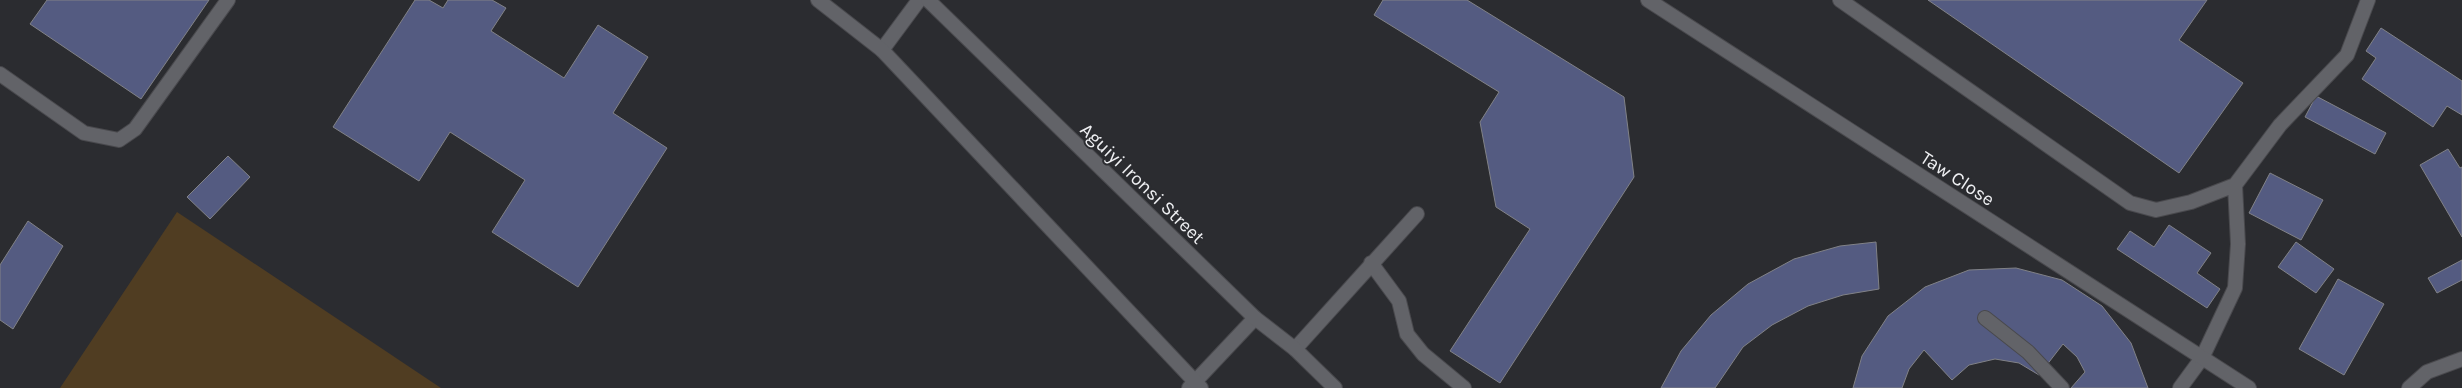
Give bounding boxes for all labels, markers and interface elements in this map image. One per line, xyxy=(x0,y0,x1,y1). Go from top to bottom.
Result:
street label: Aguiyi Ironsi Street xyxy=(1076,119,1209,249)
street label: Taw Close xyxy=(1916,147,1999,211)

